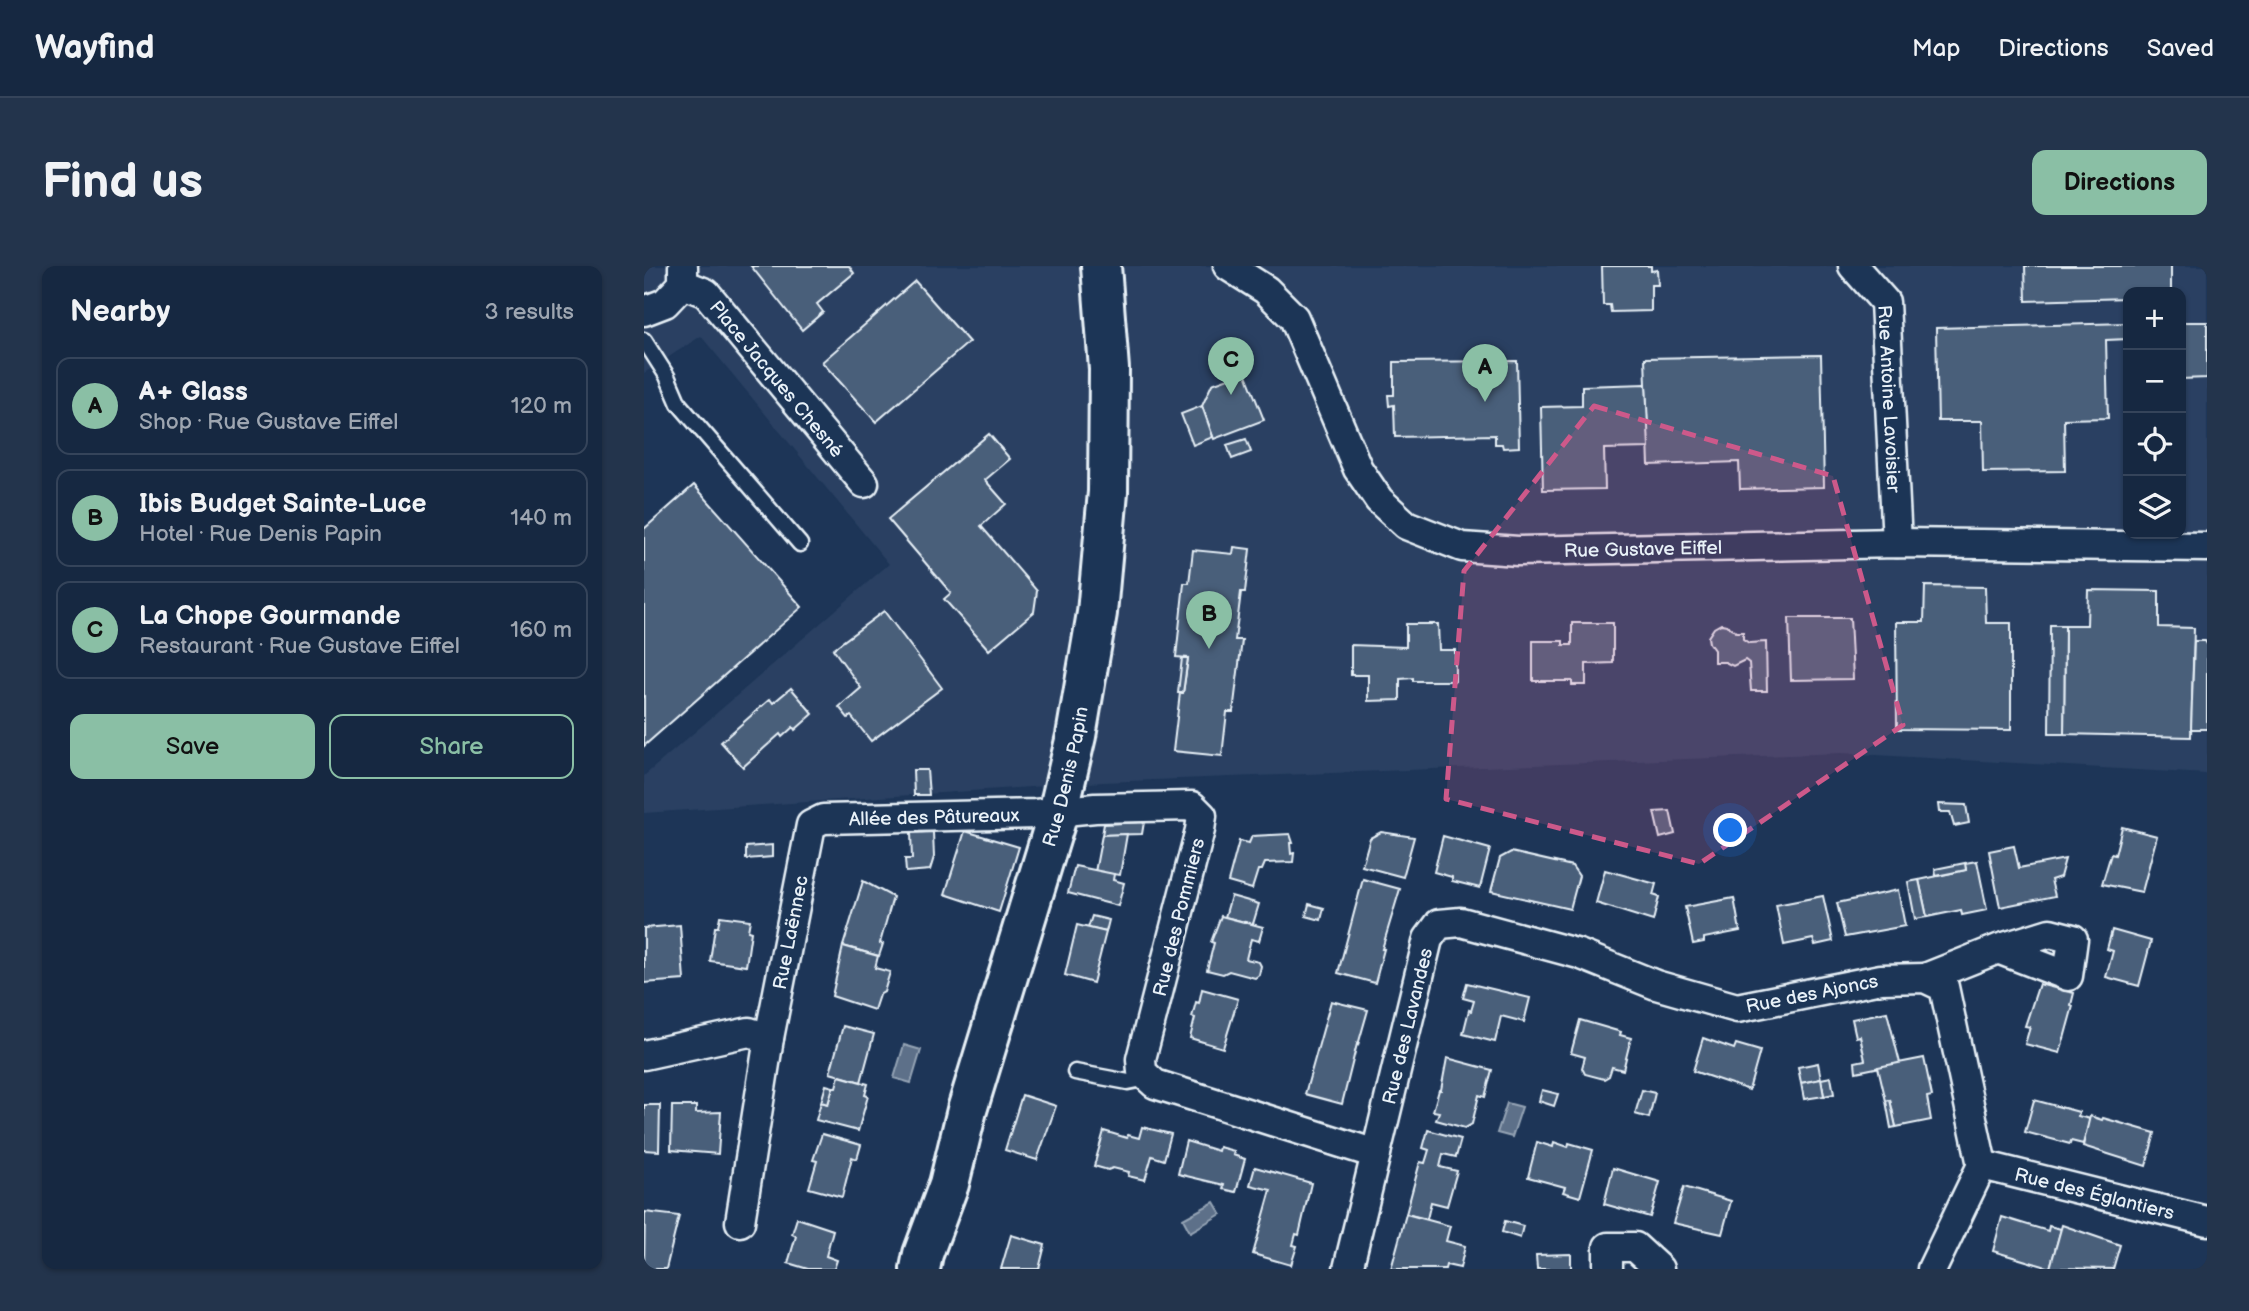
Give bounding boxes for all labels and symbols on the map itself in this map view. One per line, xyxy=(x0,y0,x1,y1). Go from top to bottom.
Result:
street label: Place Jacques Chesné xyxy=(704,296,848,463)
street label: Rue Antoine Lavoisier xyxy=(1872,304,1905,494)
pin: C xyxy=(1208,337,1254,395)
pin: A xyxy=(1462,344,1508,402)
street label: Rue Gustave Eiffel xyxy=(1564,537,1722,563)
pin: B xyxy=(1186,591,1232,649)
street label: Rue Denis Papin xyxy=(1038,705,1094,850)
street label: Allée des Pâtureaux xyxy=(849,804,1020,831)
your location xyxy=(1713,813,1747,847)
street label: Rue des Pommiers xyxy=(1149,836,1210,999)
street label: Rue Laënnec xyxy=(769,873,814,992)
street label: Rue des Lavandes xyxy=(1378,946,1438,1107)
street label: Rue des Ajoncs xyxy=(1744,970,1880,1019)
street label: Rue des Églantiers xyxy=(2012,1164,2176,1225)

